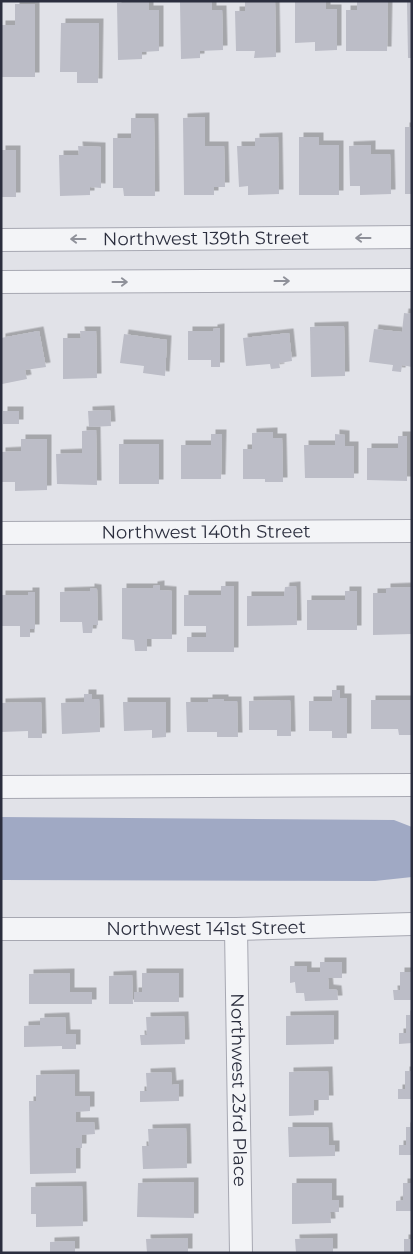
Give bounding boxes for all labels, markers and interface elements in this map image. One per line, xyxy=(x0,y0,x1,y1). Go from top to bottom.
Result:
street label: Northwest 139th Street xyxy=(103,227,309,250)
one-way arrow xyxy=(355,233,372,243)
one-way arrow xyxy=(70,234,86,244)
one-way arrow xyxy=(274,276,290,286)
one-way arrow xyxy=(112,277,128,287)
street label: Northwest 140th Street xyxy=(101,520,311,544)
street label: Northwest 141st Street xyxy=(106,916,306,940)
street label: Northwest 23rd Place xyxy=(226,993,251,1187)

